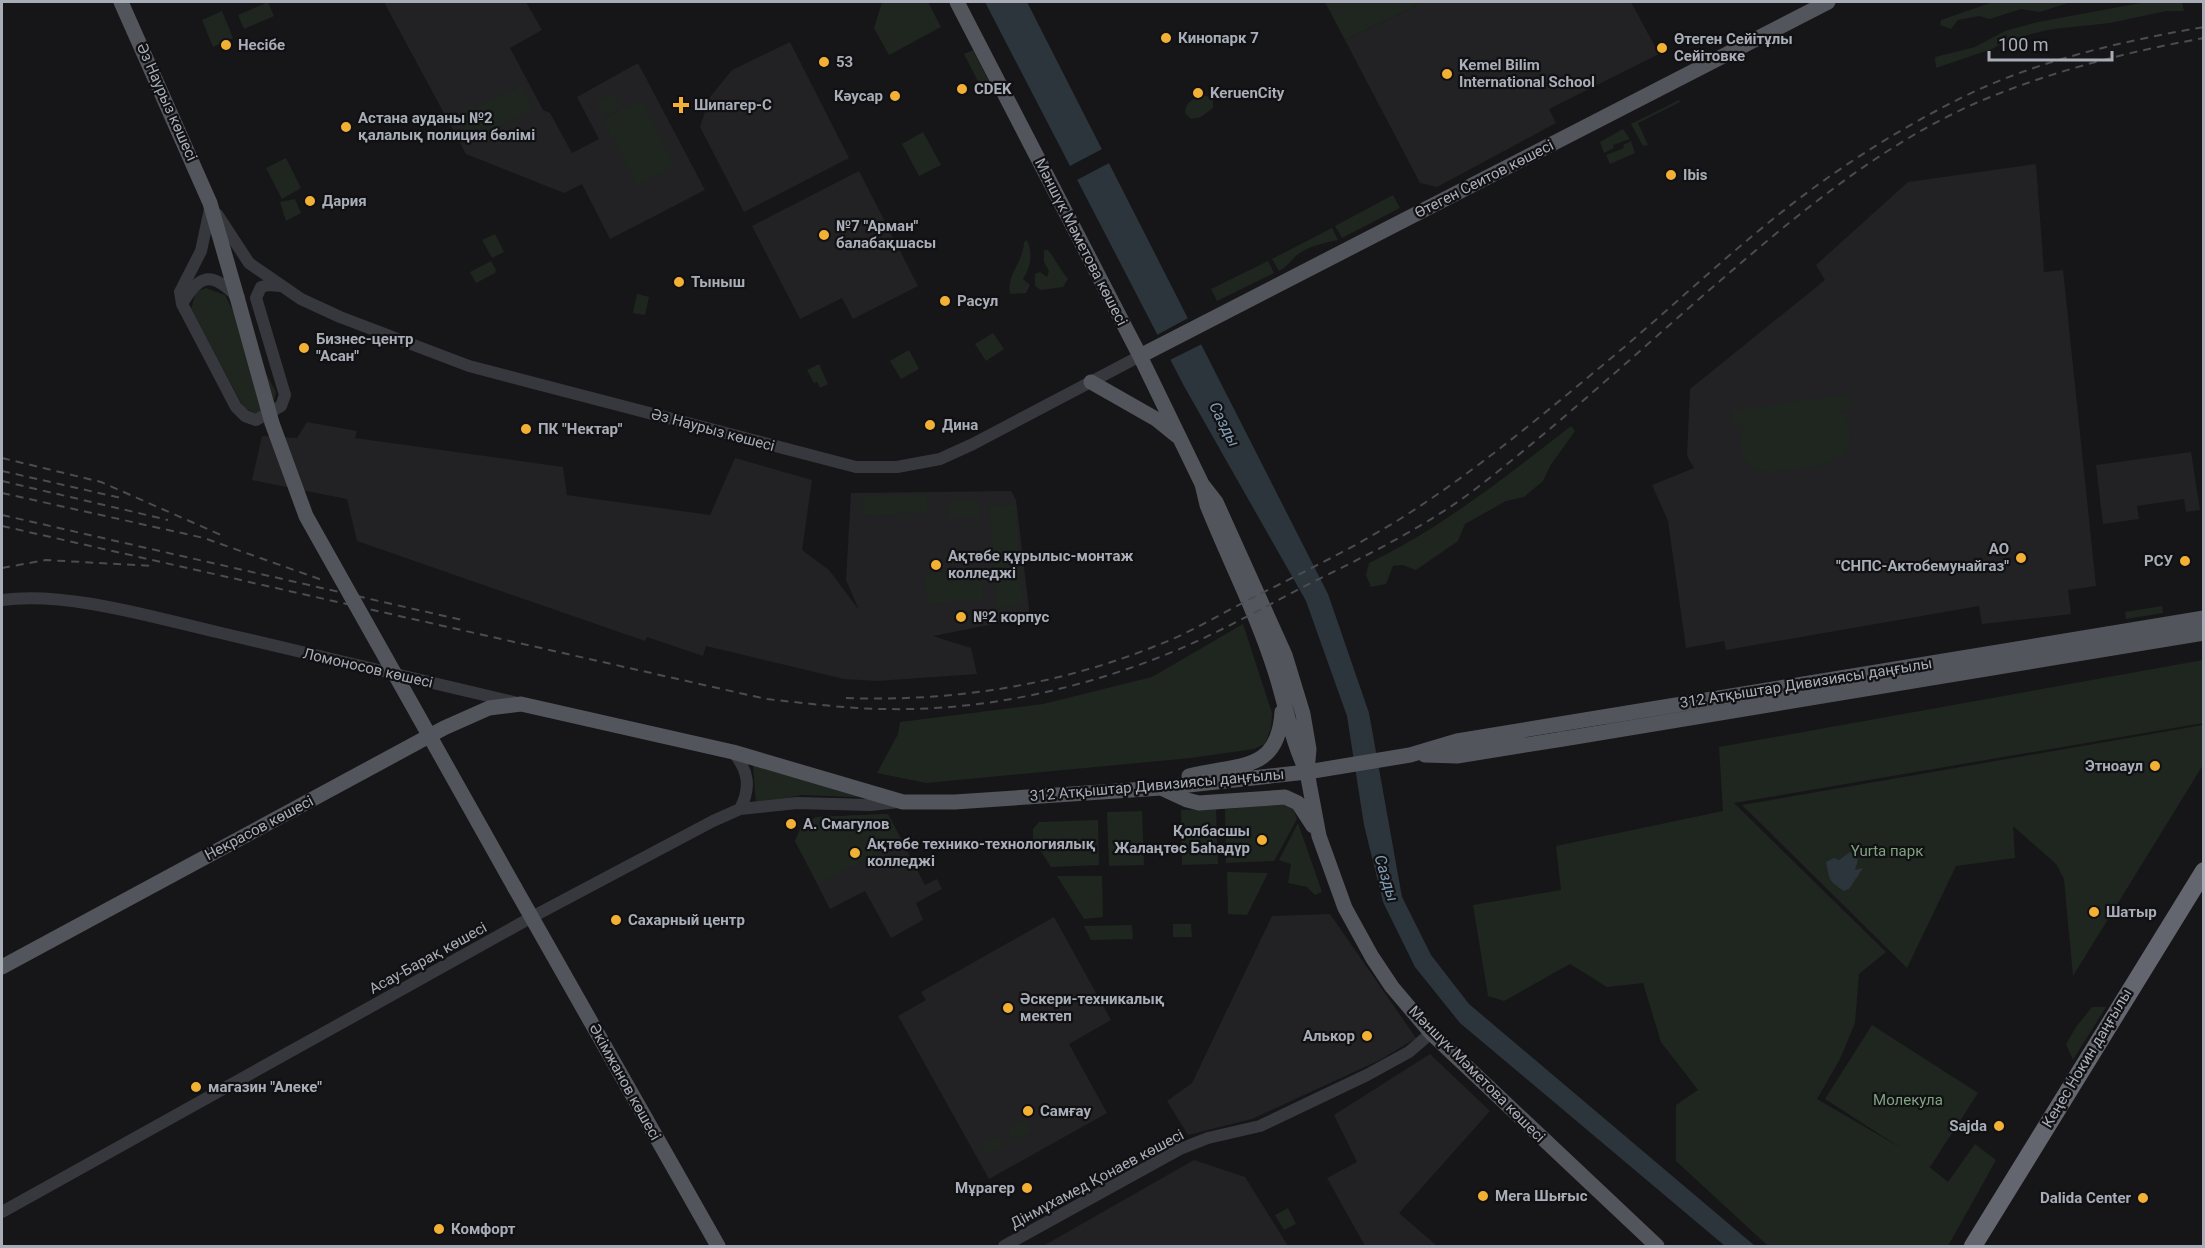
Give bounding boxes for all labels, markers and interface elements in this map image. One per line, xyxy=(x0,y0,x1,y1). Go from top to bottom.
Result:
scale bar xyxy=(1989,24,2112,62)
place label: Кинопарк 7 xyxy=(1178,29,1259,47)
place label: Өтеген Сейітұлы Сейітовке xyxy=(1674,30,1793,65)
marker: Кинопарк 7 xyxy=(1159,31,1173,45)
text: 100 m xyxy=(1998,34,2049,55)
place label: Несібе xyxy=(238,36,285,54)
marker: Несібе xyxy=(219,38,233,52)
street label: Әз Наурыз көшесі xyxy=(133,40,201,164)
marker: Өтеген Сейітұлы Сейітовке xyxy=(1655,41,1669,55)
place label: 53 xyxy=(836,53,853,71)
marker: 53 xyxy=(817,55,831,69)
place label: Kemel Bilim International School xyxy=(1459,56,1595,91)
marker: Kemel Bilim International School xyxy=(1440,67,1454,81)
place label: CDEK xyxy=(974,80,1012,98)
marker: CDEK xyxy=(955,82,969,96)
place label: KeruenCity xyxy=(1210,84,1285,102)
marker: KeruenCity xyxy=(1191,86,1205,100)
place label: Кәусар xyxy=(834,87,883,105)
marker: Кәусар xyxy=(888,89,902,103)
marker: Шипагер-С xyxy=(672,96,690,114)
place label: Шипагер-С xyxy=(694,96,772,114)
place label: Астана ауданы №2 қалалық полиция бөлімі xyxy=(358,109,535,144)
marker: Астана ауданы №2 қалалық полиция бөлімі xyxy=(339,120,353,134)
street label: Өтеген Сеитов көшесі xyxy=(1412,136,1556,222)
street label: Мәншүк Мәметова көшесі xyxy=(1031,155,1131,329)
place label: Ibis xyxy=(1683,166,1708,184)
marker: Ibis xyxy=(1664,168,1678,182)
place label: Дария xyxy=(322,192,367,210)
marker: Дария xyxy=(303,194,317,208)
place label: №7 "Арман" балабақшасы xyxy=(836,217,936,252)
marker: №7 "Арман" балабақшасы xyxy=(817,228,831,242)
place label: Тыныш xyxy=(691,273,745,291)
marker: Тыныш xyxy=(672,275,686,289)
place label: Расул xyxy=(957,292,998,310)
marker: Расул xyxy=(938,294,952,308)
place label: Бизнес-центр "Асан" xyxy=(316,330,414,365)
marker: Бизнес-центр "Асан" xyxy=(297,341,311,355)
water label: Сазды xyxy=(1205,399,1244,450)
street label: Әз Наурыз көшесі xyxy=(649,405,777,455)
place label: Дина xyxy=(942,416,978,434)
marker: Дина xyxy=(923,418,937,432)
place label: ПК "Нектар" xyxy=(538,420,623,438)
marker: ПК "Нектар" xyxy=(519,422,533,436)
place label: АО "СНПС-Актобемунайгаз" xyxy=(1836,540,2009,575)
place label: Ақтөбе құрылыс-монтаж колледжі xyxy=(948,547,1133,582)
marker: АО "СНПС-Актобемунайгаз" xyxy=(2014,551,2028,565)
place label: РСУ xyxy=(2144,552,2174,570)
marker: РСУ xyxy=(2178,554,2192,568)
marker: Ақтөбе құрылыс-монтаж колледжі xyxy=(929,558,943,572)
place label: №2 корпус xyxy=(973,608,1050,626)
marker: №2 корпус xyxy=(954,610,968,624)
street label: Ломоносов көшесі xyxy=(301,644,435,692)
street label: 312 Атқыштар Дивизиясы даңғылы xyxy=(1679,654,1933,712)
place label: Этноаул xyxy=(2085,757,2143,775)
marker: Этноаул xyxy=(2148,759,2162,773)
street label: 312 Атқыштар Дивизиясы даңғылы xyxy=(1029,765,1285,805)
street label: Некрасов көшесі xyxy=(202,792,316,864)
place label: А. Смагулов xyxy=(803,815,889,833)
marker: А. Смагулов xyxy=(784,817,798,831)
place label: Қолбасшы Жалаңтөс Баһадүр xyxy=(1114,822,1250,857)
marker: Қолбасшы Жалаңтөс Баһадүр xyxy=(1255,833,1269,847)
place label: Ақтөбе технико-технологиялық колледжі xyxy=(867,835,1096,870)
park label: Yurta парк xyxy=(1851,842,1923,860)
marker: Ақтөбе технико-технологиялық колледжі xyxy=(848,846,862,860)
water label: Сазды xyxy=(1370,852,1403,904)
place label: Шатыр xyxy=(2106,903,2157,921)
marker: Шатыр xyxy=(2087,905,2101,919)
place label: Сахарный центр xyxy=(628,911,745,929)
marker: Сахарный центр xyxy=(609,913,623,927)
street label: Асау-Барақ көшесі xyxy=(366,918,490,998)
street label: Кеңес Нокин даңғылы xyxy=(2038,985,2136,1131)
place label: Әскери-техникалық мектеп xyxy=(1020,990,1165,1025)
marker: Әскери-техникалық мектеп xyxy=(1001,1001,1015,1015)
street label: Мәншүк Мәметова көшесі xyxy=(1405,1002,1549,1146)
street label: Әкімжанов көшесі xyxy=(585,1021,665,1143)
place label: Алькор xyxy=(1303,1027,1355,1045)
marker: Алькор xyxy=(1360,1029,1374,1043)
place label: магазин "Алеке" xyxy=(208,1078,322,1096)
marker: магазин "Алеке" xyxy=(189,1080,203,1094)
park label: Молекула xyxy=(1873,1091,1943,1109)
place label: Самғау xyxy=(1040,1102,1091,1120)
marker: Самғау xyxy=(1021,1104,1035,1118)
place label: Sajda xyxy=(1949,1117,1987,1135)
marker: Sajda xyxy=(1992,1119,2006,1133)
street label: Дінмұхамед Қонаев көшесі xyxy=(1007,1126,1187,1232)
place label: Мұрагер xyxy=(955,1179,1015,1197)
marker: Мұрагер xyxy=(1020,1181,1034,1195)
place label: Мега Шығыс xyxy=(1495,1187,1588,1205)
marker: Мега Шығыс xyxy=(1476,1189,1490,1203)
place label: Dalida Center xyxy=(2040,1189,2131,1207)
marker: Dalida Center xyxy=(2136,1191,2150,1205)
place label: Комфорт xyxy=(451,1220,516,1238)
marker: Комфорт xyxy=(432,1222,446,1236)

